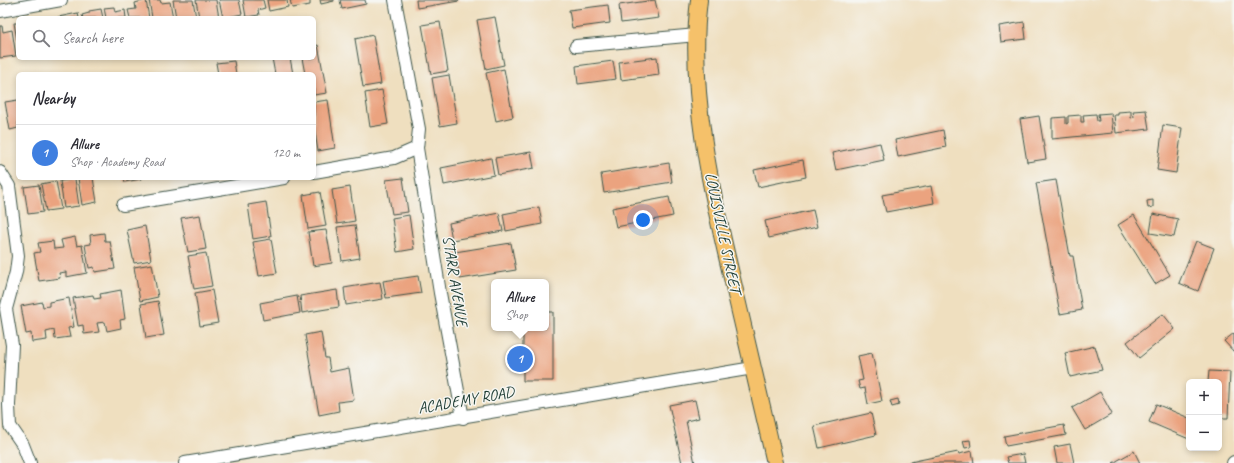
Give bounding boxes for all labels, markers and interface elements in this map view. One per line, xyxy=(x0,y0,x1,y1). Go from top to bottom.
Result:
search box xyxy=(16,16,316,60)
icon: search xyxy=(30,27,52,49)
text: Search here xyxy=(62,29,123,48)
text: Nearby xyxy=(32,88,75,109)
text: Allure xyxy=(70,135,99,154)
text: 1 xyxy=(42,145,48,161)
text: 120 m xyxy=(272,145,300,161)
text: Shop · Academy Road xyxy=(70,154,164,170)
street label: LOUISVILLE STREET xyxy=(700,171,747,300)
your location xyxy=(633,210,653,230)
street label: STARR AVENUE xyxy=(438,234,472,330)
popup xyxy=(491,279,549,331)
text: Allure xyxy=(506,288,534,307)
text: Shop xyxy=(506,307,528,323)
pin: 1 xyxy=(507,344,533,374)
map controls xyxy=(1186,379,1222,451)
button: + xyxy=(1186,379,1222,415)
street label: ACADEMY ROAD xyxy=(417,381,517,418)
button: − xyxy=(1186,415,1222,451)

